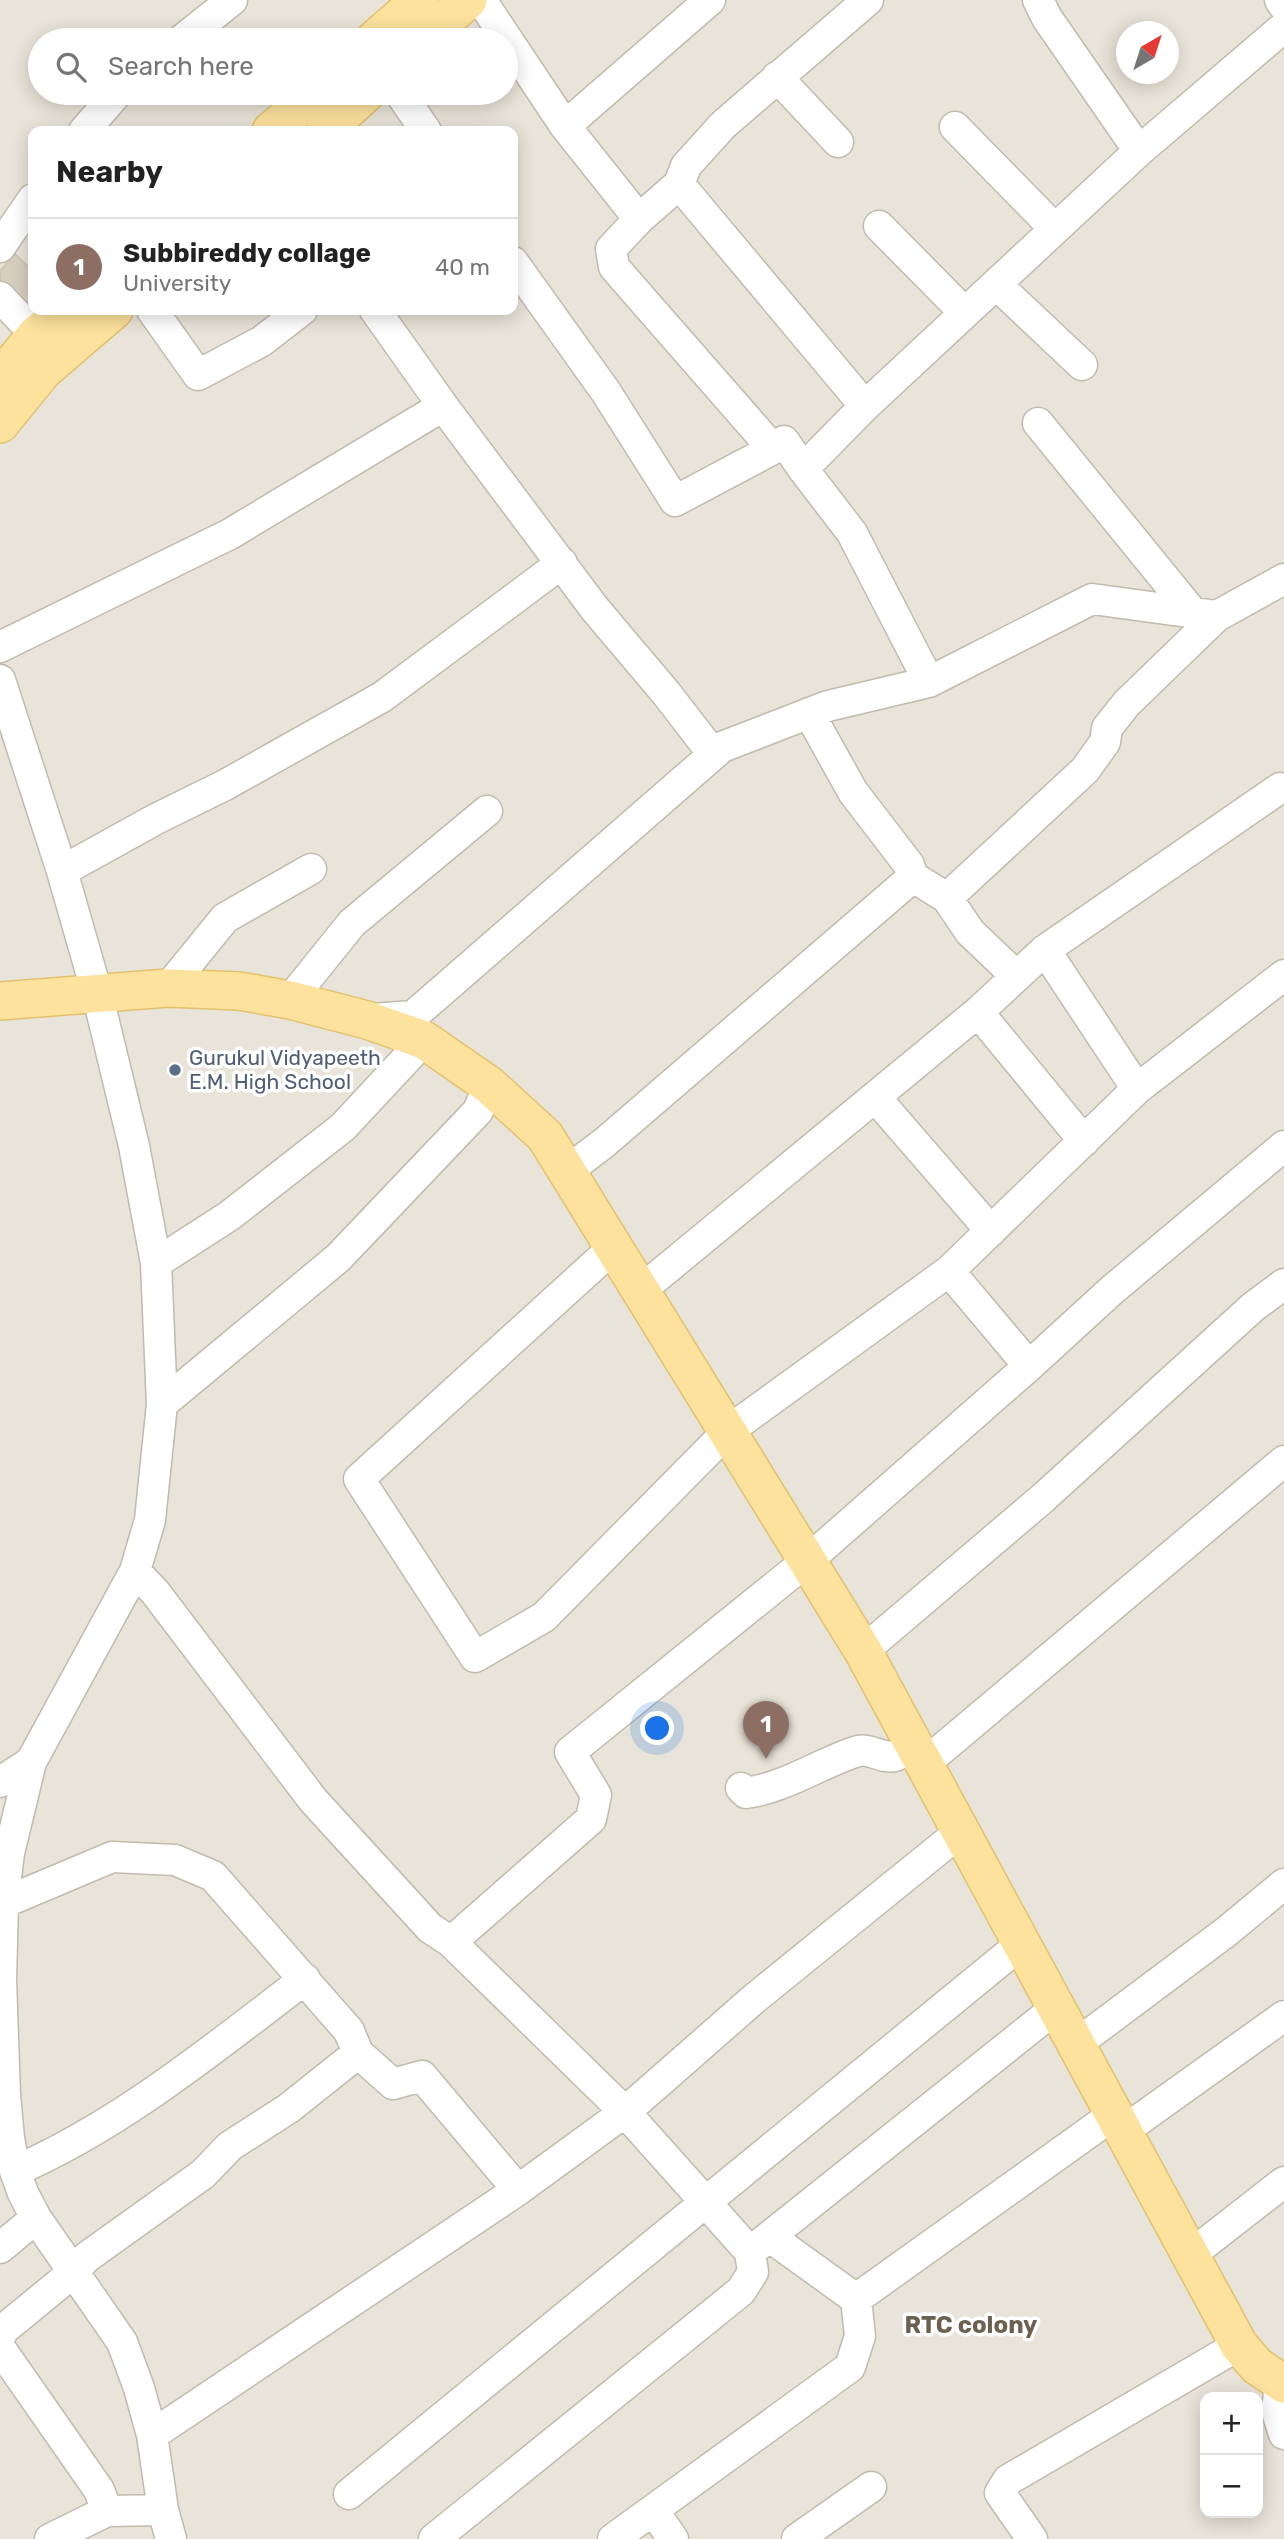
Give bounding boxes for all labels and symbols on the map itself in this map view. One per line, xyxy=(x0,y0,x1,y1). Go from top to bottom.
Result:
north arrow xyxy=(1116,21,1179,84)
place label: Gurukul Vidyapeeth E.M. High School xyxy=(189,1045,381,1094)
marker: Gurukul Vidyapeeth E.M. High School xyxy=(167,1062,183,1078)
pin: 1 xyxy=(743,1701,789,1759)
your location xyxy=(640,1711,674,1745)
district label: RTC colony xyxy=(905,2311,1037,2339)

